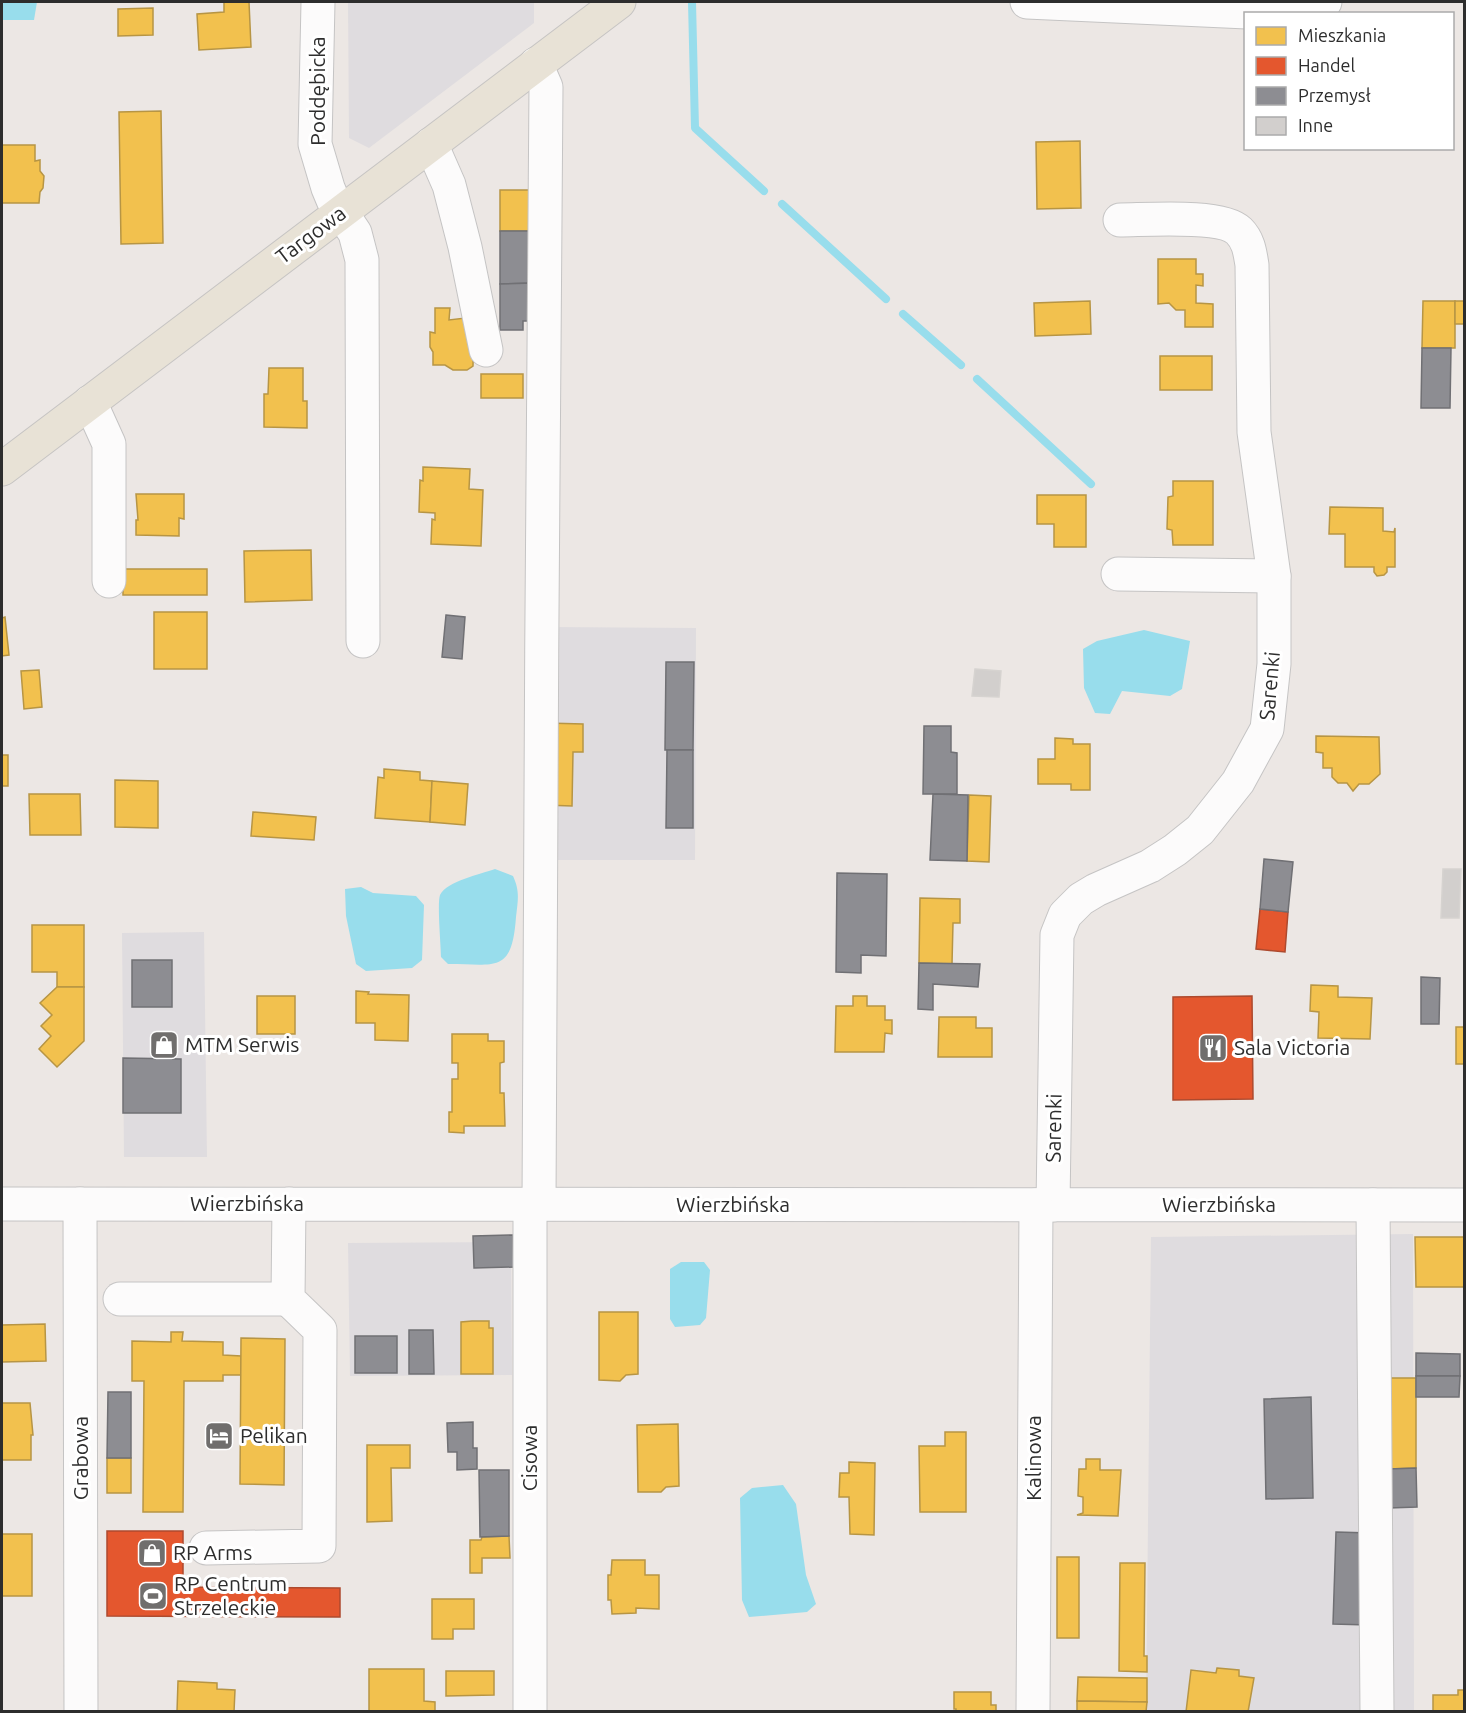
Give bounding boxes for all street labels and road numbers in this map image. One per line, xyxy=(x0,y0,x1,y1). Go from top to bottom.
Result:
street label: Poddębicka xyxy=(305,36,329,146)
street label: Targowa xyxy=(271,200,350,268)
street label: Sarenki xyxy=(1254,650,1284,721)
street label: Sarenki xyxy=(1040,1093,1066,1163)
street label: Wierzbińska xyxy=(190,1191,304,1215)
street label: Wierzbińska xyxy=(676,1192,790,1216)
street label: Wierzbińska xyxy=(1162,1192,1276,1216)
street label: Kalinowa xyxy=(1021,1415,1045,1501)
street label: Grabowa xyxy=(68,1416,92,1500)
street label: Cisowa xyxy=(517,1425,541,1491)

